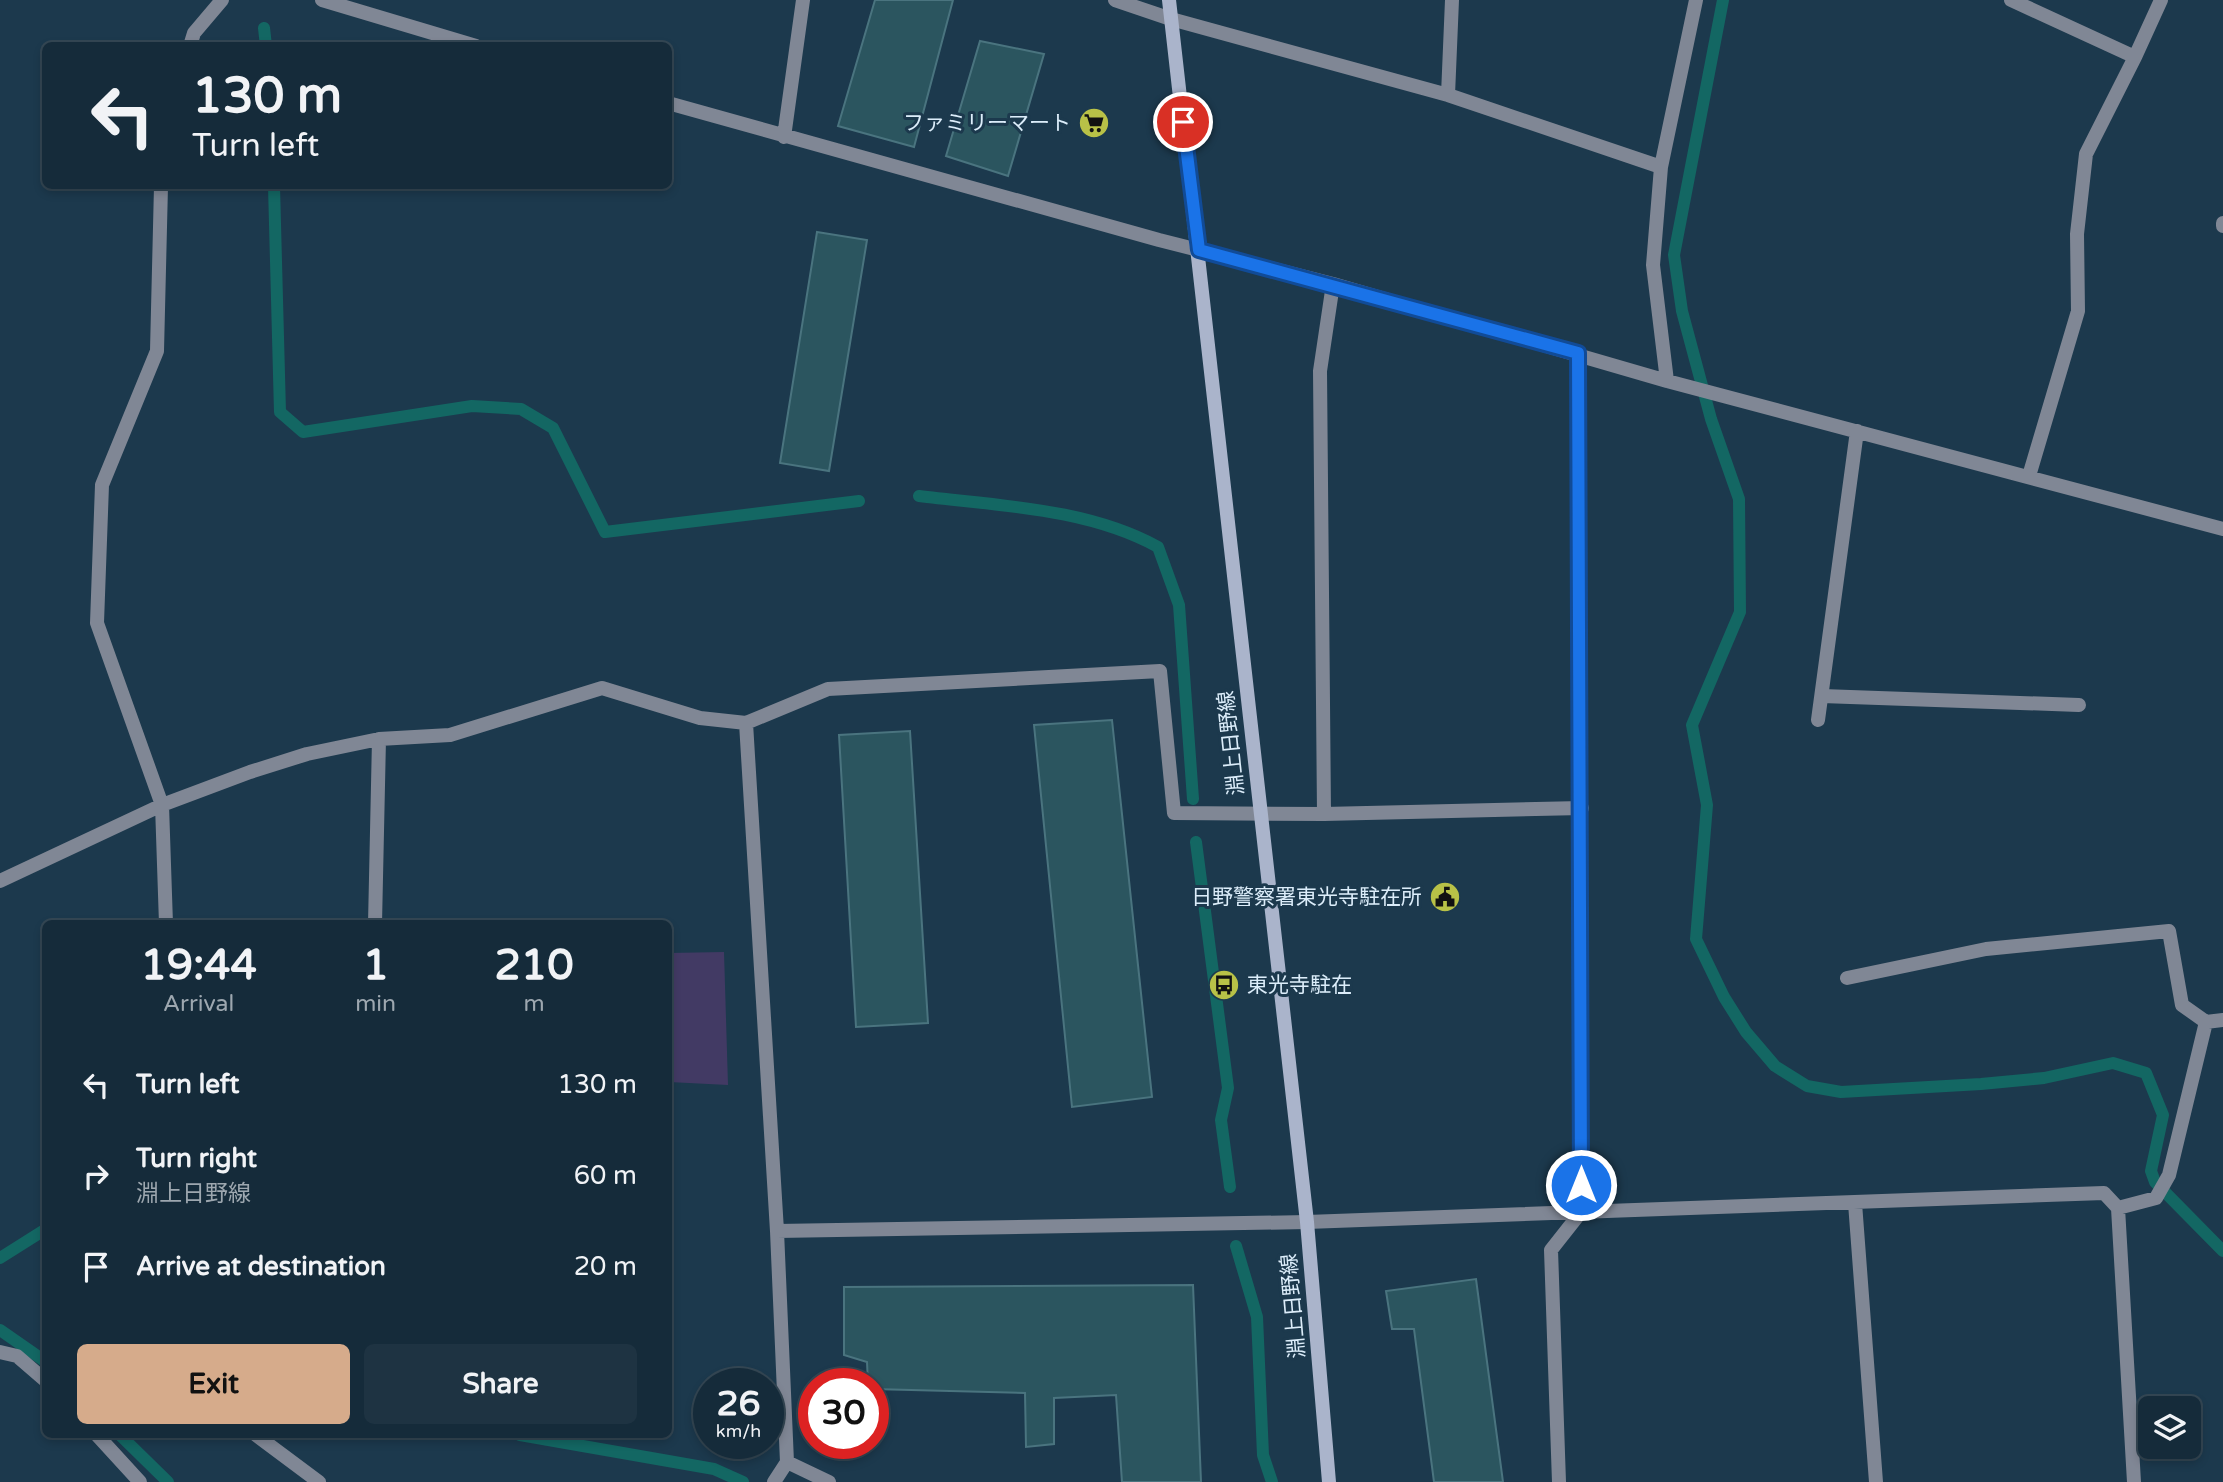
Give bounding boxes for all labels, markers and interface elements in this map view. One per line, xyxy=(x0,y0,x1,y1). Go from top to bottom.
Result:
text: 130 m xyxy=(192,67,342,126)
icon: left xyxy=(77,70,168,161)
pin xyxy=(1153,92,1213,152)
icon: arrive xyxy=(1164,103,1202,141)
supermarket icon: ファミリーマート xyxy=(1077,106,1111,140)
place label: ファミリーマート xyxy=(903,111,1071,136)
text: Turn left xyxy=(192,127,319,165)
street label: 淵上日野線 xyxy=(1214,689,1249,796)
public building icon: 日野警察署東光寺駐在所 xyxy=(1428,880,1462,914)
place label: 日野警察署東光寺駐在所 xyxy=(1191,885,1422,910)
text: 19:44 xyxy=(140,940,257,991)
text: 1 xyxy=(362,940,389,991)
text: 210 xyxy=(494,940,574,991)
bus stop icon: 東光寺駐在 xyxy=(1207,968,1241,1002)
place label: 東光寺駐在 xyxy=(1247,973,1352,998)
text: Arrival xyxy=(163,990,234,1018)
text: min xyxy=(355,990,396,1018)
text: m xyxy=(523,990,545,1018)
icon: left xyxy=(77,1066,115,1104)
text: Turn left xyxy=(136,1069,239,1100)
text: 130 m xyxy=(557,1069,637,1100)
text: Turn right xyxy=(136,1143,257,1174)
position arrow xyxy=(1544,1148,1618,1222)
icon: right xyxy=(77,1157,115,1195)
text: 60 m xyxy=(574,1160,637,1191)
text: 淵上日野線 xyxy=(136,1180,251,1208)
icon: arrive xyxy=(77,1248,115,1286)
text: Arrive at destination xyxy=(136,1251,386,1282)
text: 20 m xyxy=(574,1251,637,1282)
street label: 淵上日野線 xyxy=(1276,1253,1311,1359)
button: Exit xyxy=(77,1344,350,1424)
button: Share xyxy=(364,1344,637,1424)
speed limit sign: 30 xyxy=(798,1368,889,1459)
text: 26 xyxy=(717,1383,760,1425)
map controls xyxy=(2138,1396,2201,1459)
button: layers xyxy=(2138,1396,2201,1459)
text: km/h xyxy=(716,1420,761,1442)

